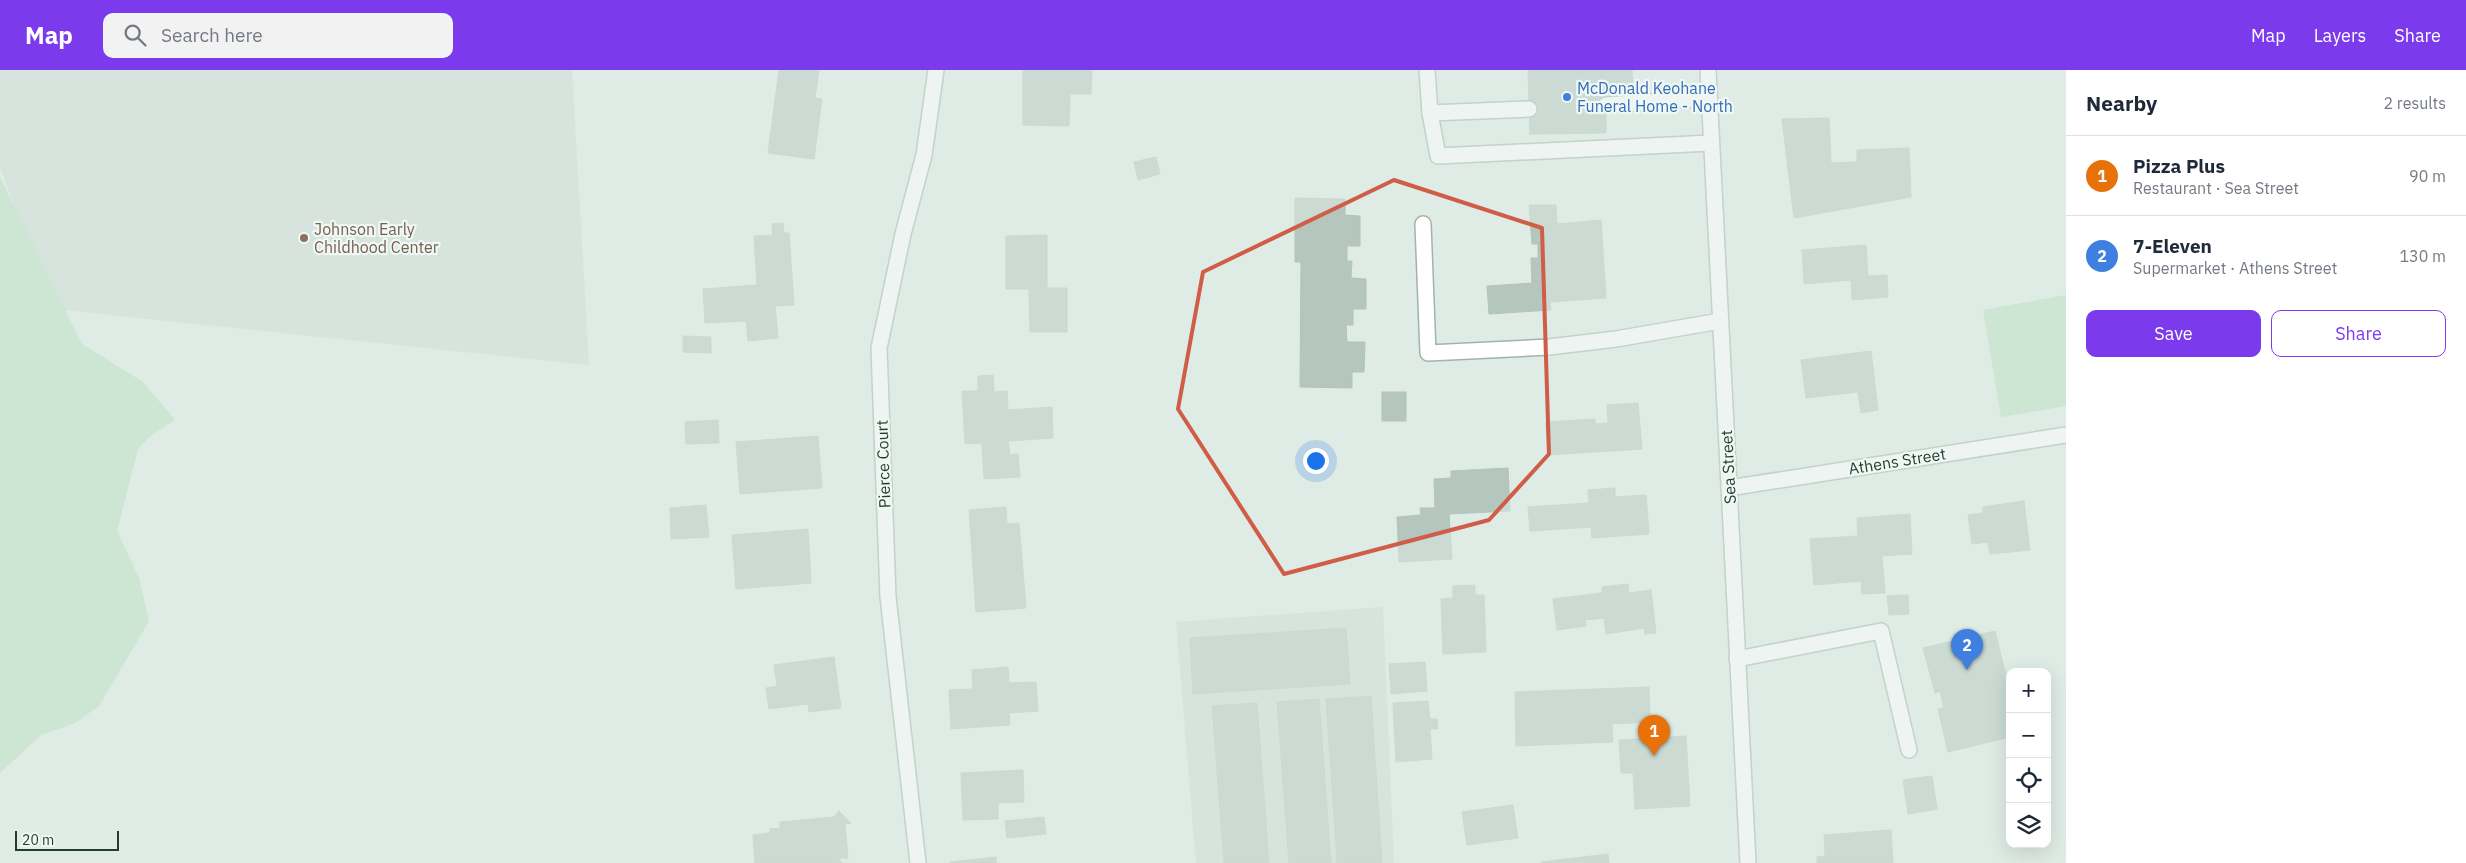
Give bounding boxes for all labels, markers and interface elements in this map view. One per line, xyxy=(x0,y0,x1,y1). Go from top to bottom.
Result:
search box xyxy=(103,13,453,58)
text: Map xyxy=(25,19,73,51)
icon: search xyxy=(121,21,149,49)
text: Search here xyxy=(161,23,263,47)
text: Map xyxy=(2251,24,2286,47)
text: Layers xyxy=(2314,24,2366,47)
text: Share xyxy=(2394,24,2441,47)
place label: McDonald Keohane Funeral Home - North xyxy=(1577,78,1733,116)
text: Nearby xyxy=(2086,89,2157,117)
marker: McDonald Keohane Funeral Home - North xyxy=(1561,91,1573,103)
text: 2 results xyxy=(2383,93,2446,113)
text: Pizza Plus xyxy=(2133,154,2225,178)
text: 1 xyxy=(2097,166,2107,186)
text: 90 m xyxy=(2409,166,2446,186)
text: Restaurant · Sea Street xyxy=(2133,178,2299,198)
place label: Johnson Early Childhood Center xyxy=(314,219,439,257)
marker: Johnson Early Childhood Center xyxy=(298,232,310,244)
text: 7-Eleven xyxy=(2133,234,2212,258)
text: 2 xyxy=(2097,246,2107,266)
text: 130 m xyxy=(2399,246,2446,266)
text: Supermarket · Athens Street xyxy=(2133,258,2337,278)
button: Save xyxy=(2086,310,2261,357)
button: Share xyxy=(2271,310,2446,357)
street label: Pierce Court xyxy=(871,420,895,508)
street label: Sea Street xyxy=(1716,429,1740,505)
street label: Athens Street xyxy=(1847,443,1947,479)
your location xyxy=(1303,448,1329,474)
pin: 2 xyxy=(1951,629,1983,670)
map controls xyxy=(2006,668,2051,848)
button: + xyxy=(2006,668,2051,713)
button: − xyxy=(2006,713,2051,758)
pin: 1 xyxy=(1638,715,1670,756)
button: locate xyxy=(2006,758,2051,803)
button: layers xyxy=(2006,803,2051,848)
scale bar xyxy=(15,828,119,851)
text: 20 m xyxy=(22,831,54,849)

